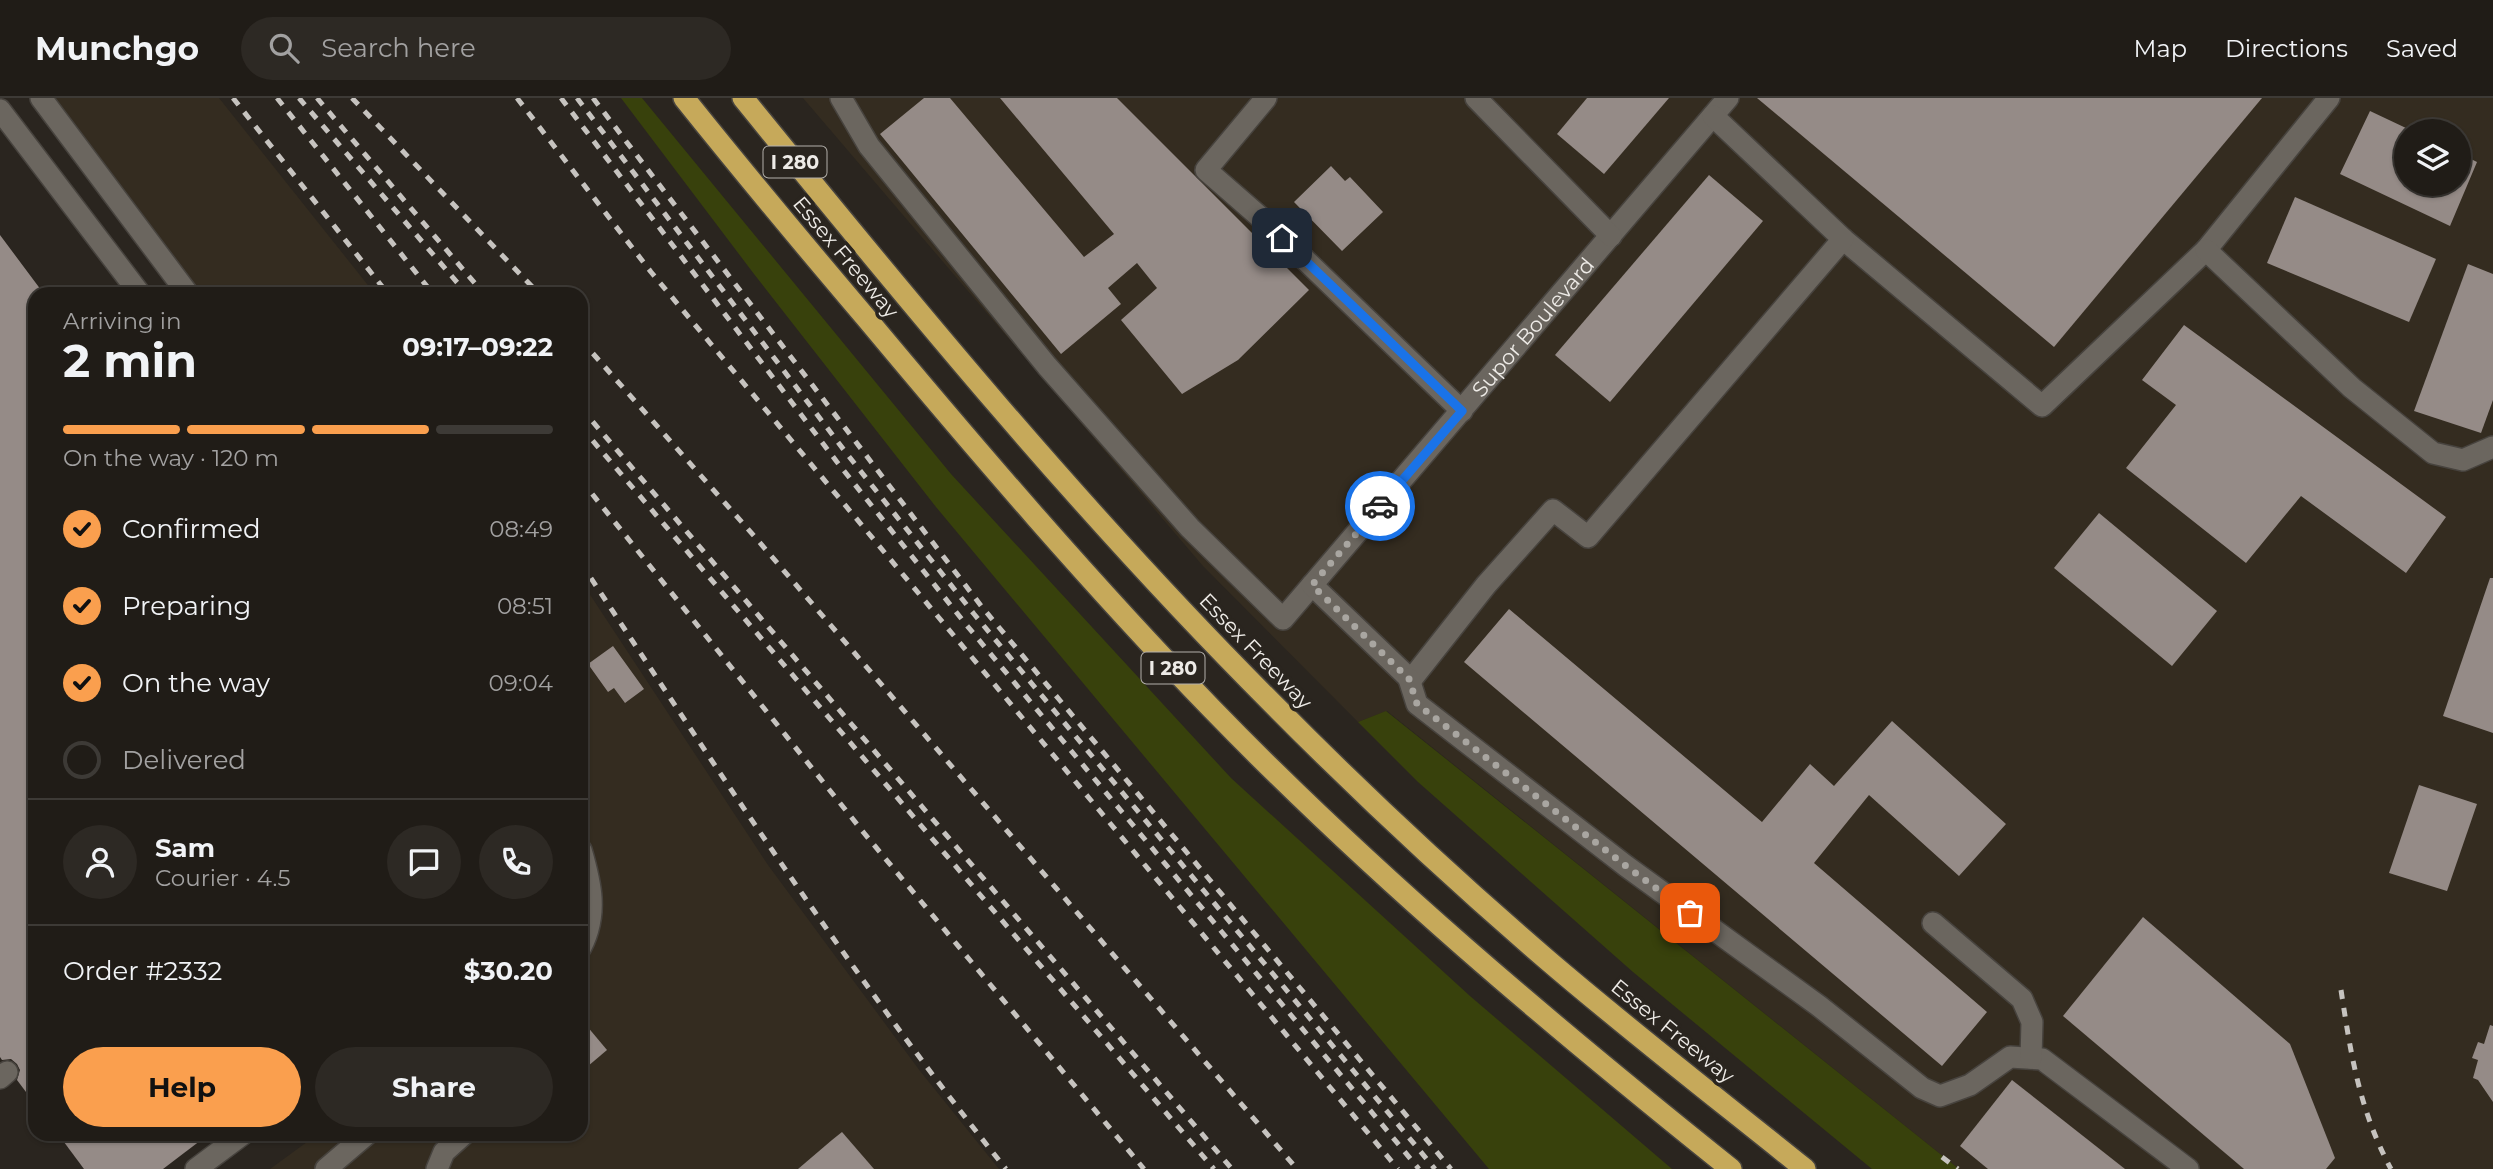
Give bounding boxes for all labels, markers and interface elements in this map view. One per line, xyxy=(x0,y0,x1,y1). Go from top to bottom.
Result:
search box xyxy=(241,17,731,80)
text: Munchgo xyxy=(35,28,199,68)
icon: search xyxy=(265,29,303,67)
text: Search here xyxy=(321,32,476,64)
text: Map xyxy=(2134,34,2187,63)
text: Directions xyxy=(2225,34,2348,63)
text: Saved xyxy=(2386,34,2458,63)
map controls xyxy=(2394,119,2471,196)
button: layers xyxy=(2394,119,2471,196)
road number: I 280 xyxy=(764,146,826,178)
street label: Essex Freeway xyxy=(788,191,905,323)
pin xyxy=(1252,208,1312,268)
icon: home xyxy=(1263,219,1301,257)
street label: Supor Boulevard xyxy=(1466,252,1599,402)
text: Arriving in xyxy=(63,307,182,335)
text: 09:17–09:22 xyxy=(402,331,553,363)
text: 2 min xyxy=(63,332,197,389)
text: On the way · 120 m xyxy=(63,444,279,472)
courier xyxy=(1345,471,1415,541)
icon: car xyxy=(1361,487,1399,525)
icon: check xyxy=(63,510,101,548)
text: Confirmed xyxy=(122,513,261,545)
text: 08:49 xyxy=(489,515,553,543)
icon: check xyxy=(63,587,101,625)
street label: Essex Freeway xyxy=(1194,588,1318,715)
text: Preparing xyxy=(122,590,251,622)
text: 08:51 xyxy=(497,592,553,620)
road number: I 280 xyxy=(1142,652,1204,684)
icon: check xyxy=(63,664,101,702)
text: On the way xyxy=(122,667,270,699)
text: 09:04 xyxy=(488,669,553,697)
text: Delivered xyxy=(122,744,246,776)
button: person xyxy=(63,825,137,899)
button: chat xyxy=(387,825,461,899)
button: phone xyxy=(479,825,553,899)
text: Sam xyxy=(155,832,215,864)
text: Courier · 4.5 xyxy=(155,864,290,892)
pin xyxy=(1660,883,1720,943)
icon: bag xyxy=(1671,894,1709,932)
text: Order #2332 xyxy=(63,955,222,987)
text: $30.20 xyxy=(464,955,553,987)
street label: Essex Freeway xyxy=(1606,974,1740,1089)
button: Help xyxy=(63,1047,301,1127)
button: Share xyxy=(315,1047,553,1127)

